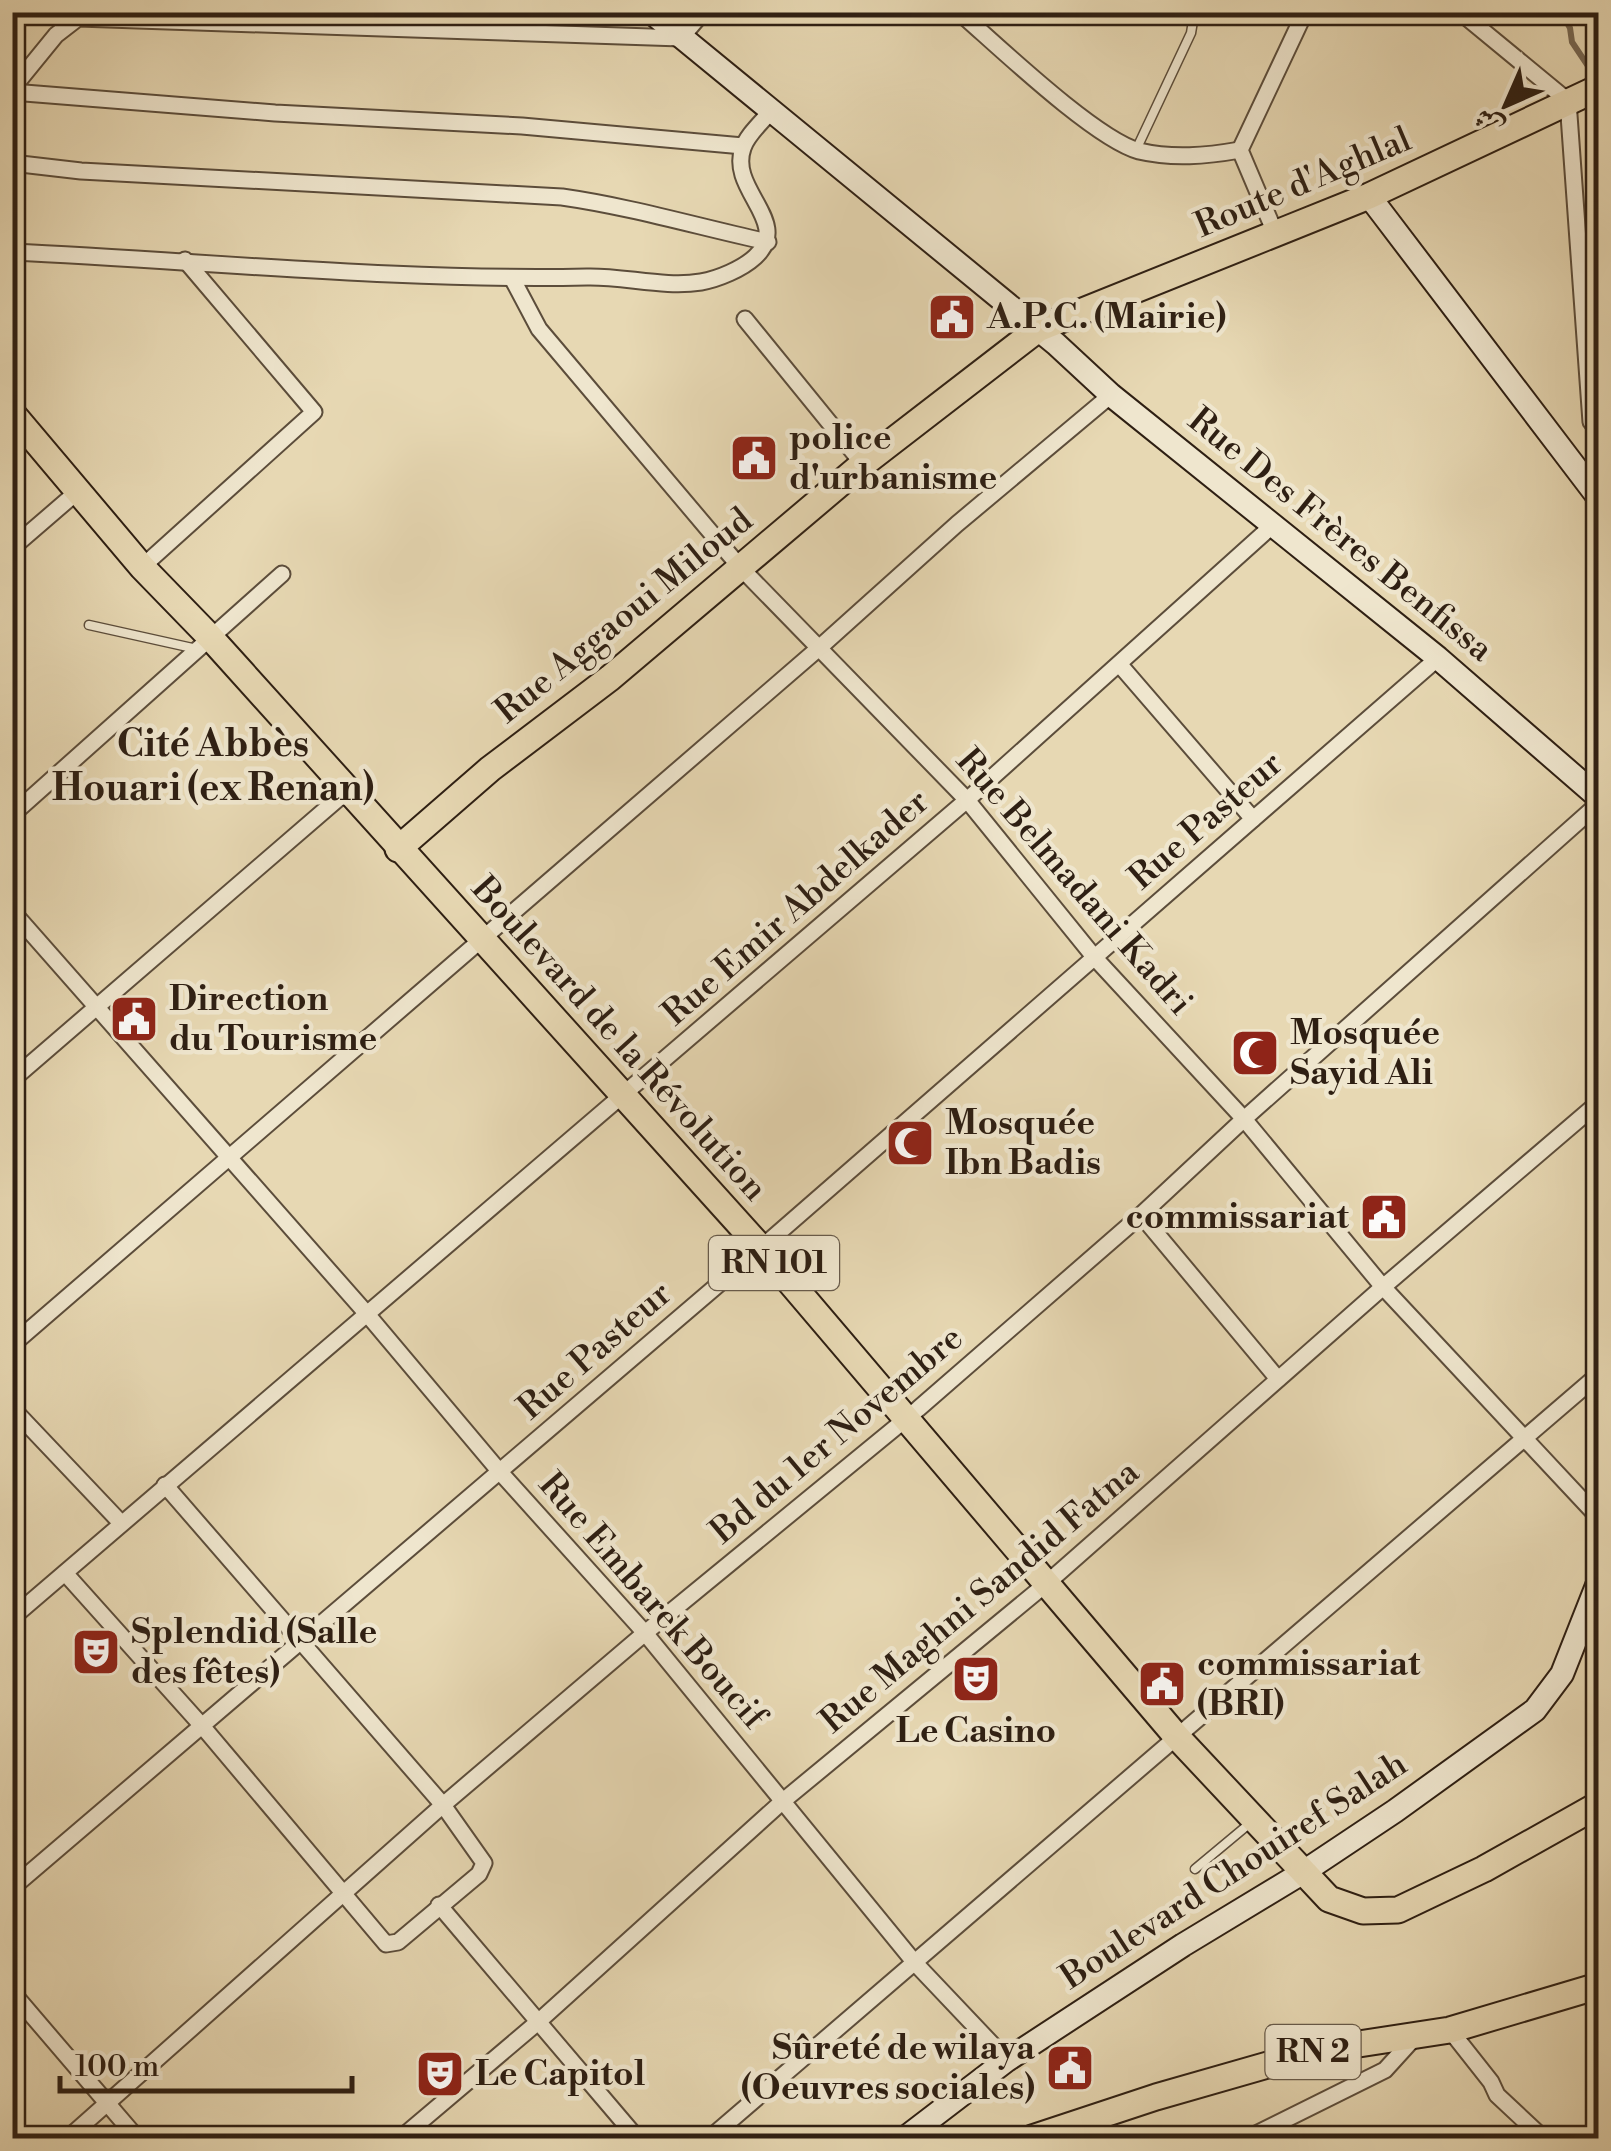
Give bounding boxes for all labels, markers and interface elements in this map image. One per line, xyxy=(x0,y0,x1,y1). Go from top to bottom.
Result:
north arrow xyxy=(1456,55,1556,155)
text: ش xyxy=(1467,99,1512,144)
street label: Route d'Aghlal xyxy=(1188,118,1418,248)
public building icon: A.P.C. (Mairie) xyxy=(926,291,978,343)
place label: A.P.C. (Mairie) xyxy=(986,296,1226,339)
street label: Rue Des Frères Benfissa xyxy=(1179,399,1501,671)
place label: police d'urbanisme xyxy=(789,417,997,500)
public building icon: police d'urbanisme xyxy=(728,432,780,484)
street label: Rue Aggaoui Miloud xyxy=(487,499,761,733)
district label: Cité Abbès Houari (ex Renan) xyxy=(52,721,374,812)
street label: Rue Belmadani Kadri xyxy=(947,740,1201,1024)
street label: Rue Pasteur xyxy=(1120,743,1292,899)
street label: Rue Emir Abdelkader xyxy=(654,781,938,1035)
street label: Boulevard de la Révolution xyxy=(461,867,776,1210)
place label: Direction du Tourisme xyxy=(169,978,377,1061)
public building icon: Direction du Tourisme xyxy=(108,993,160,1045)
place label: Mosquée Sayid Ali xyxy=(1290,1012,1440,1095)
mosque icon: Mosquée Sayid Ali xyxy=(1229,1027,1281,1079)
place label: Mosquée Ibn Badis xyxy=(945,1102,1101,1185)
mosque icon: Mosquée Ibn Badis xyxy=(884,1117,936,1169)
public building icon: commissariat xyxy=(1358,1191,1410,1243)
place label: commissariat xyxy=(1126,1196,1350,1239)
road number: RN 101 xyxy=(709,1236,839,1290)
street label: Rue Pasteur xyxy=(509,1273,681,1429)
street label: Bd du 1er Novembre xyxy=(701,1317,972,1554)
street label: Rue Maghni Sandid Fatna xyxy=(812,1451,1148,1743)
street label: Rue Embarek Boucif xyxy=(529,1464,776,1739)
place label: Splendid (Salle des fêtes) xyxy=(131,1611,377,1694)
theatre icon: Splendid (Salle des fêtes) xyxy=(70,1626,122,1678)
place label: commissariat (BRI) xyxy=(1197,1643,1421,1726)
theatre icon: Le Casino xyxy=(950,1653,1002,1705)
public building icon: commissariat (BRI) xyxy=(1136,1658,1188,1710)
place label: Le Casino xyxy=(896,1710,1056,1753)
street label: Boulevard Chouiref Salah xyxy=(1052,1743,1415,2000)
road number: RN 2 xyxy=(1266,2025,1360,2079)
place label: Sûreté de wilaya (Oeuvres sociales) xyxy=(741,2027,1036,2110)
scale bar xyxy=(60,2031,352,2093)
public building icon: Sûreté de wilaya (Oeuvres sociales) xyxy=(1044,2042,1096,2094)
text: 100 m xyxy=(75,2048,159,2086)
theatre icon: Le Capitol xyxy=(414,2048,466,2100)
place label: Le Capitol xyxy=(475,2053,645,2096)

